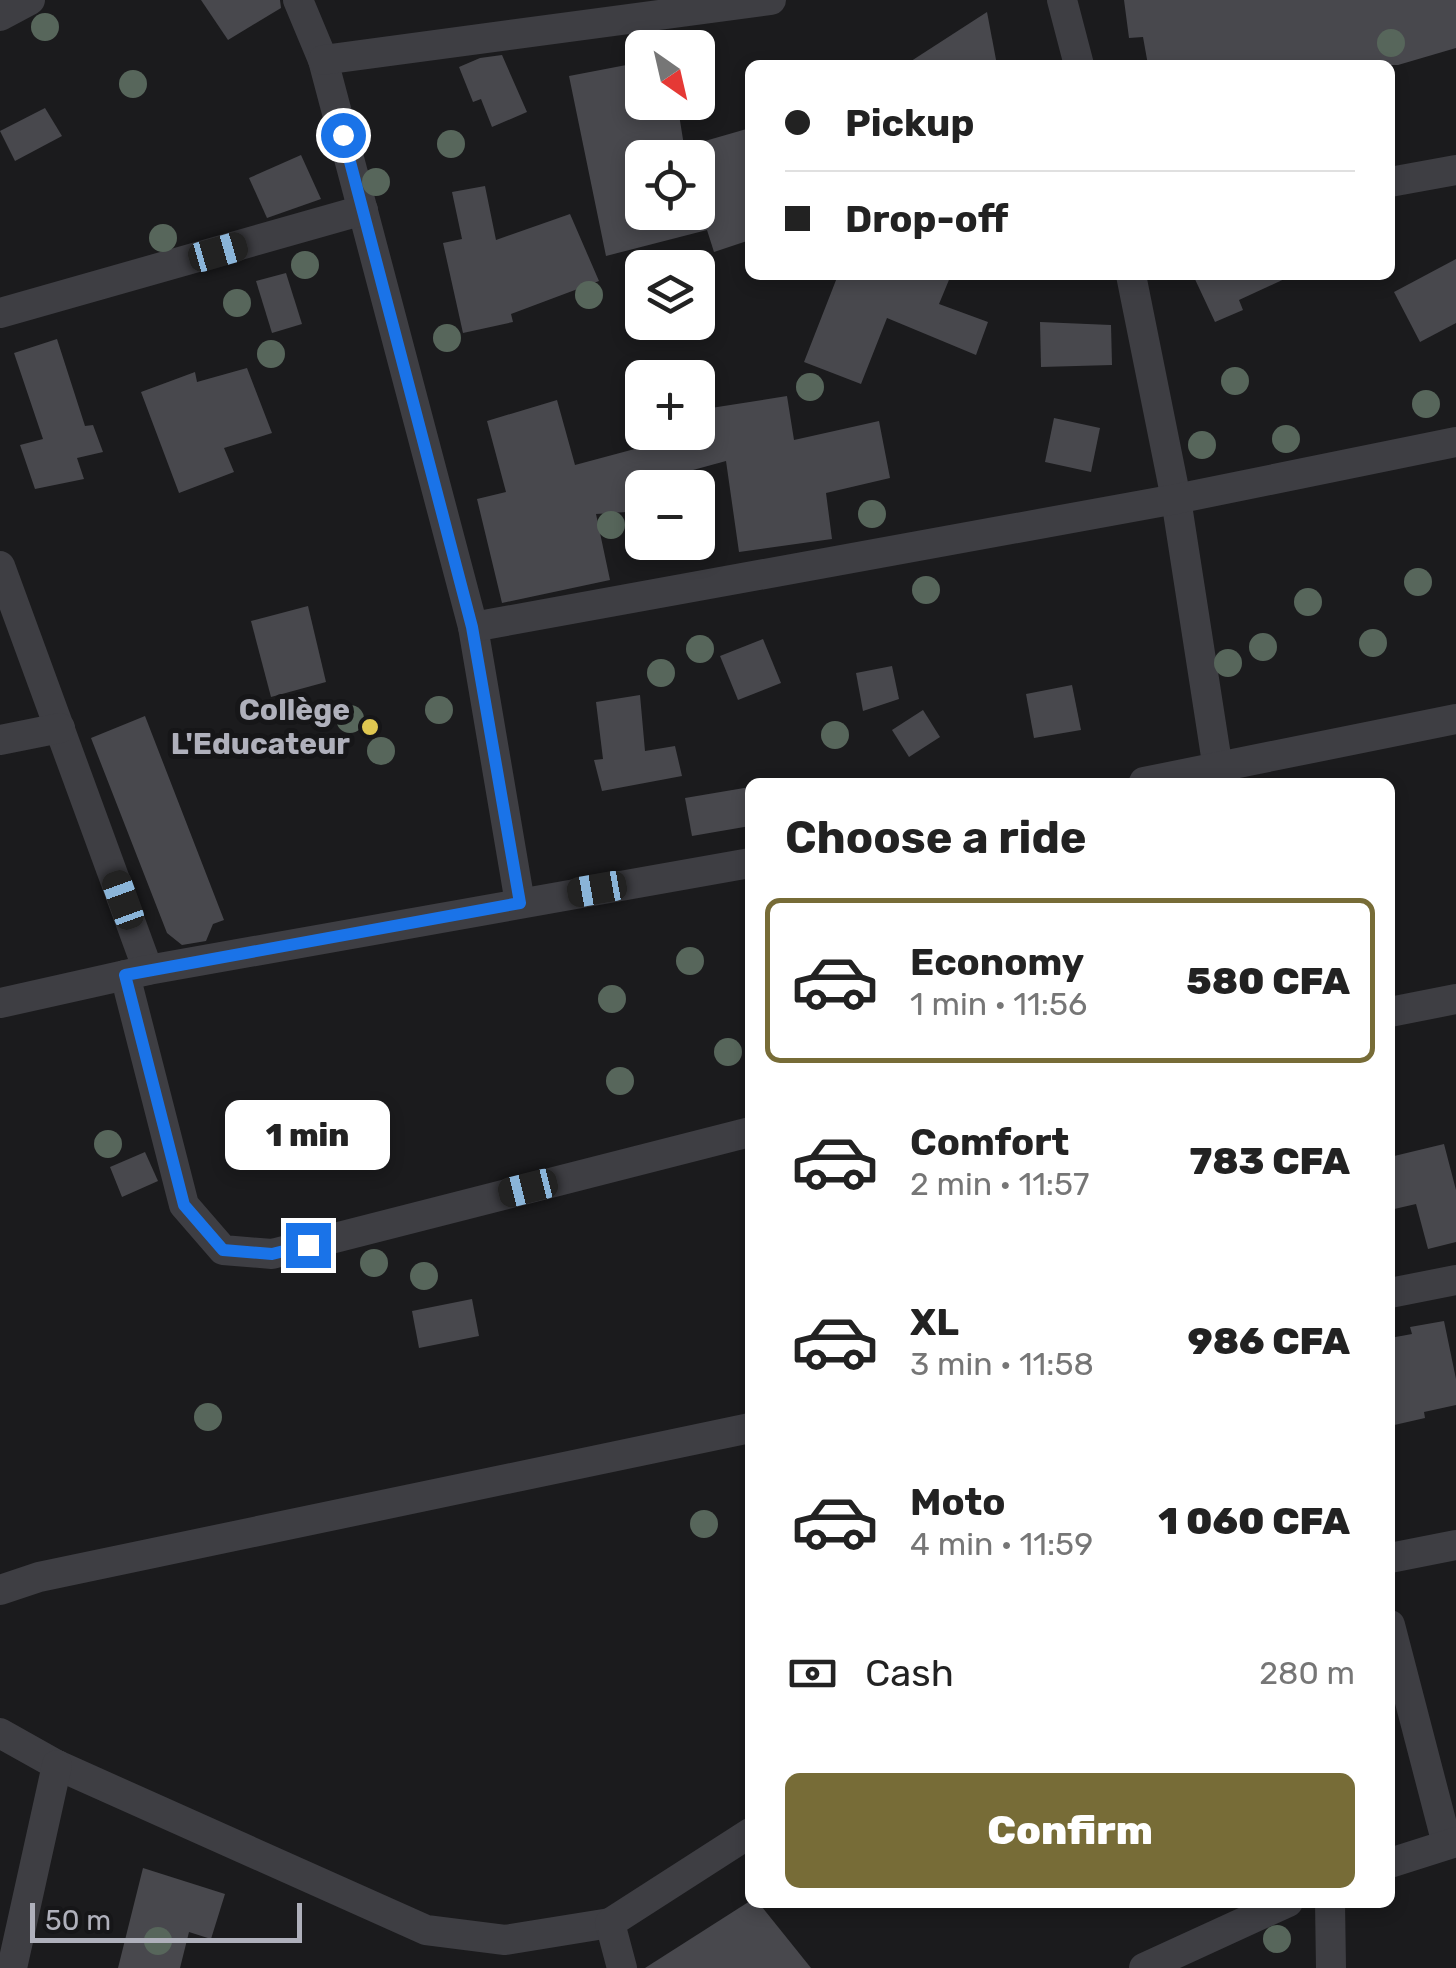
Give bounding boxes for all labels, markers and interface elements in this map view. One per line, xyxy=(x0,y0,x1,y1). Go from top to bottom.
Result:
north arrow xyxy=(625,30,715,120)
map controls xyxy=(625,30,715,560)
text: Pickup xyxy=(845,100,974,146)
route start xyxy=(321,113,366,158)
button: locate xyxy=(625,140,715,230)
text: Drop-off xyxy=(845,196,1008,242)
car xyxy=(185,229,251,275)
button: layers xyxy=(625,250,715,340)
button: + xyxy=(625,360,715,450)
button: − xyxy=(625,470,715,560)
place label: Collège L'Educateur xyxy=(171,692,350,762)
marker: Collège L'Educateur xyxy=(359,716,381,738)
text: Choose a ride xyxy=(785,811,1087,864)
car xyxy=(99,867,147,933)
car xyxy=(565,869,629,909)
icon: car xyxy=(790,936,880,1026)
text: Economy xyxy=(910,939,1084,985)
text: 580 CFA xyxy=(1186,958,1350,1004)
text: 1 min · 11:56 xyxy=(910,985,1087,1023)
callout: 1 min xyxy=(226,1100,390,1170)
text: 1 min xyxy=(266,1116,349,1154)
icon: car xyxy=(790,1116,880,1206)
text: Comfort xyxy=(910,1119,1069,1165)
text: 783 CFA xyxy=(1189,1138,1350,1184)
text: 2 min · 11:57 xyxy=(910,1165,1089,1203)
car xyxy=(495,1166,561,1210)
route end xyxy=(286,1223,331,1268)
icon: car xyxy=(790,1296,880,1386)
text: XL xyxy=(910,1299,959,1345)
text: 986 CFA xyxy=(1188,1318,1350,1364)
text: 3 min · 11:58 xyxy=(910,1345,1094,1383)
icon: car xyxy=(790,1476,880,1566)
text: Moto xyxy=(910,1479,1006,1525)
text: 1 060 CFA xyxy=(1158,1498,1350,1544)
text: 4 min · 11:59 xyxy=(910,1525,1093,1563)
icon: cash xyxy=(785,1646,840,1701)
text: Cash xyxy=(865,1650,954,1696)
text: 280 m xyxy=(1259,1654,1355,1692)
button: Confirm xyxy=(785,1773,1355,1888)
scale bar xyxy=(30,1898,302,1942)
text: 50 m xyxy=(45,1904,111,1937)

